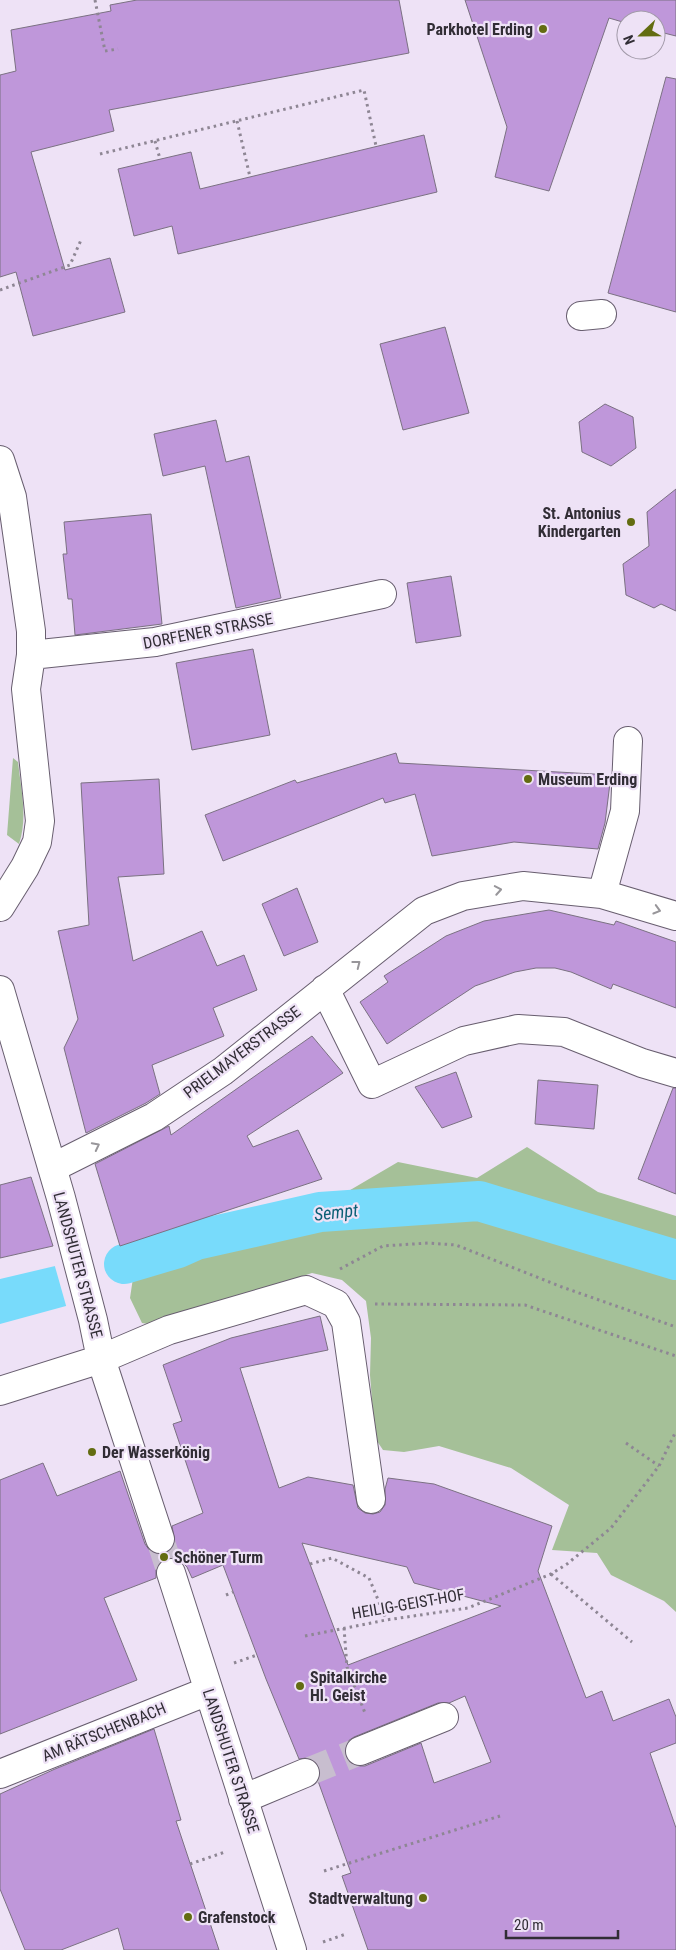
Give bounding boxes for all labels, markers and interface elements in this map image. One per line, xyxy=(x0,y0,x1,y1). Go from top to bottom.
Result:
north arrow xyxy=(616,10,666,60)
place label: Parkhotel Erding xyxy=(427,20,533,39)
marker: Parkhotel Erding xyxy=(537,23,549,35)
text: N xyxy=(620,33,638,47)
place label: St. Antonius Kindergarten xyxy=(538,504,621,541)
marker: St. Antonius Kindergarten xyxy=(625,516,637,528)
street label: DORFENER STRASSE xyxy=(141,609,275,653)
place label: Museum Erding xyxy=(538,770,637,789)
marker: Museum Erding xyxy=(522,773,534,785)
one-way arrow xyxy=(494,886,503,896)
one-way arrow xyxy=(653,905,661,915)
one-way arrow xyxy=(351,961,360,969)
street label: PRIELMAYERSTRASSE xyxy=(180,1002,304,1102)
one-way arrow xyxy=(90,1143,99,1153)
street label: LANDSHUTER STRASSE xyxy=(49,1190,107,1340)
water label: Sempt xyxy=(313,1199,360,1225)
place label: Der Wasserkönig xyxy=(102,1443,210,1462)
marker: Der Wasserkönig xyxy=(86,1446,98,1458)
place label: Schöner Turm xyxy=(174,1548,263,1567)
marker: Schöner Turm xyxy=(158,1551,170,1563)
street label: HEILIG-GEIST-HOF xyxy=(350,1585,466,1623)
place label: Spitalkirche Hl. Geist xyxy=(310,1668,387,1705)
marker: Spitalkirche Hl. Geist xyxy=(294,1680,306,1692)
street label: LANDSHUTER STRASSE xyxy=(199,1686,263,1836)
street label: AM RÄTSCHENBACH xyxy=(39,1698,169,1766)
place label: Stadtverwaltung xyxy=(309,1889,413,1908)
marker: Stadtverwaltung xyxy=(417,1892,429,1904)
place label: Grafenstock xyxy=(198,1908,276,1927)
scale bar xyxy=(506,1908,618,1940)
marker: Grafenstock xyxy=(182,1911,194,1923)
text: 20 m xyxy=(514,1916,544,1934)

